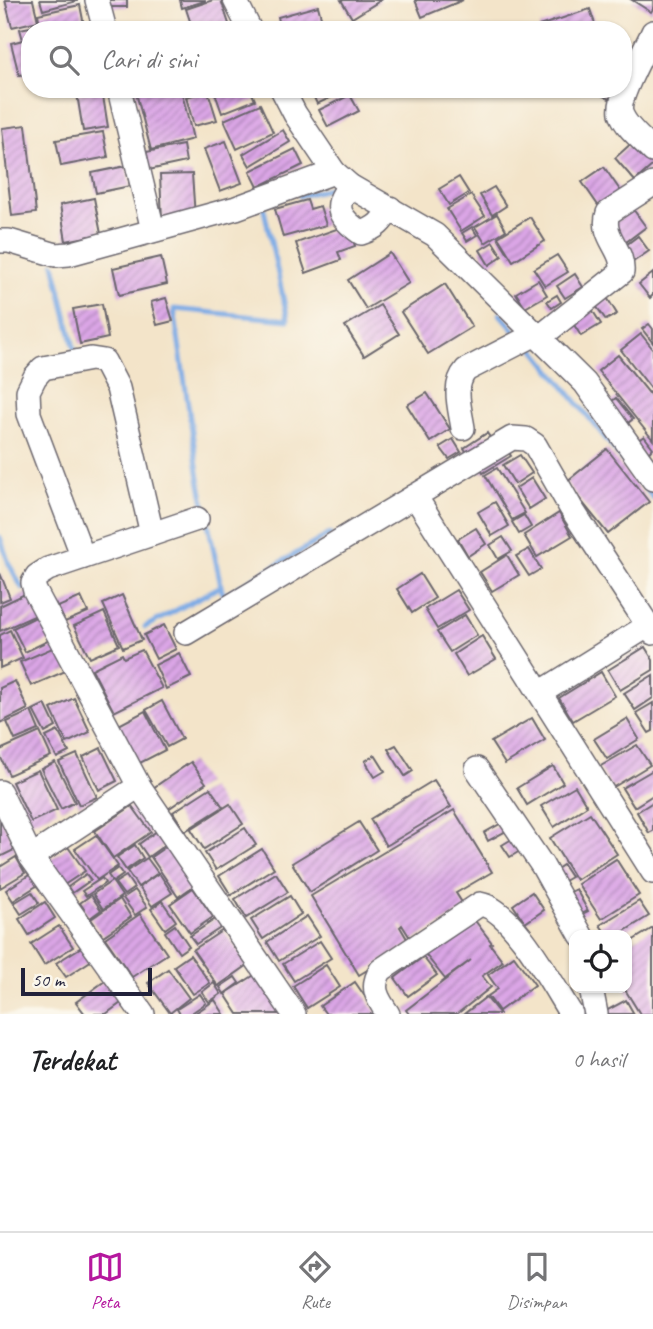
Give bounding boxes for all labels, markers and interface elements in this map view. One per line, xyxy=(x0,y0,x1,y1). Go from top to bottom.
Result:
search box xyxy=(21,21,632,98)
icon: search xyxy=(45,41,83,79)
text: Cari di sini xyxy=(101,43,197,76)
map controls xyxy=(569,930,632,993)
button: locate xyxy=(569,930,632,993)
scale bar xyxy=(21,965,152,997)
text: 50 m xyxy=(32,968,64,992)
text: Terdekat xyxy=(28,1041,116,1079)
text: 0 hasil xyxy=(572,1045,625,1074)
tab: Peta xyxy=(86,1248,124,1314)
tab: Rute xyxy=(296,1248,334,1314)
tab: Disimpan xyxy=(507,1248,567,1314)

